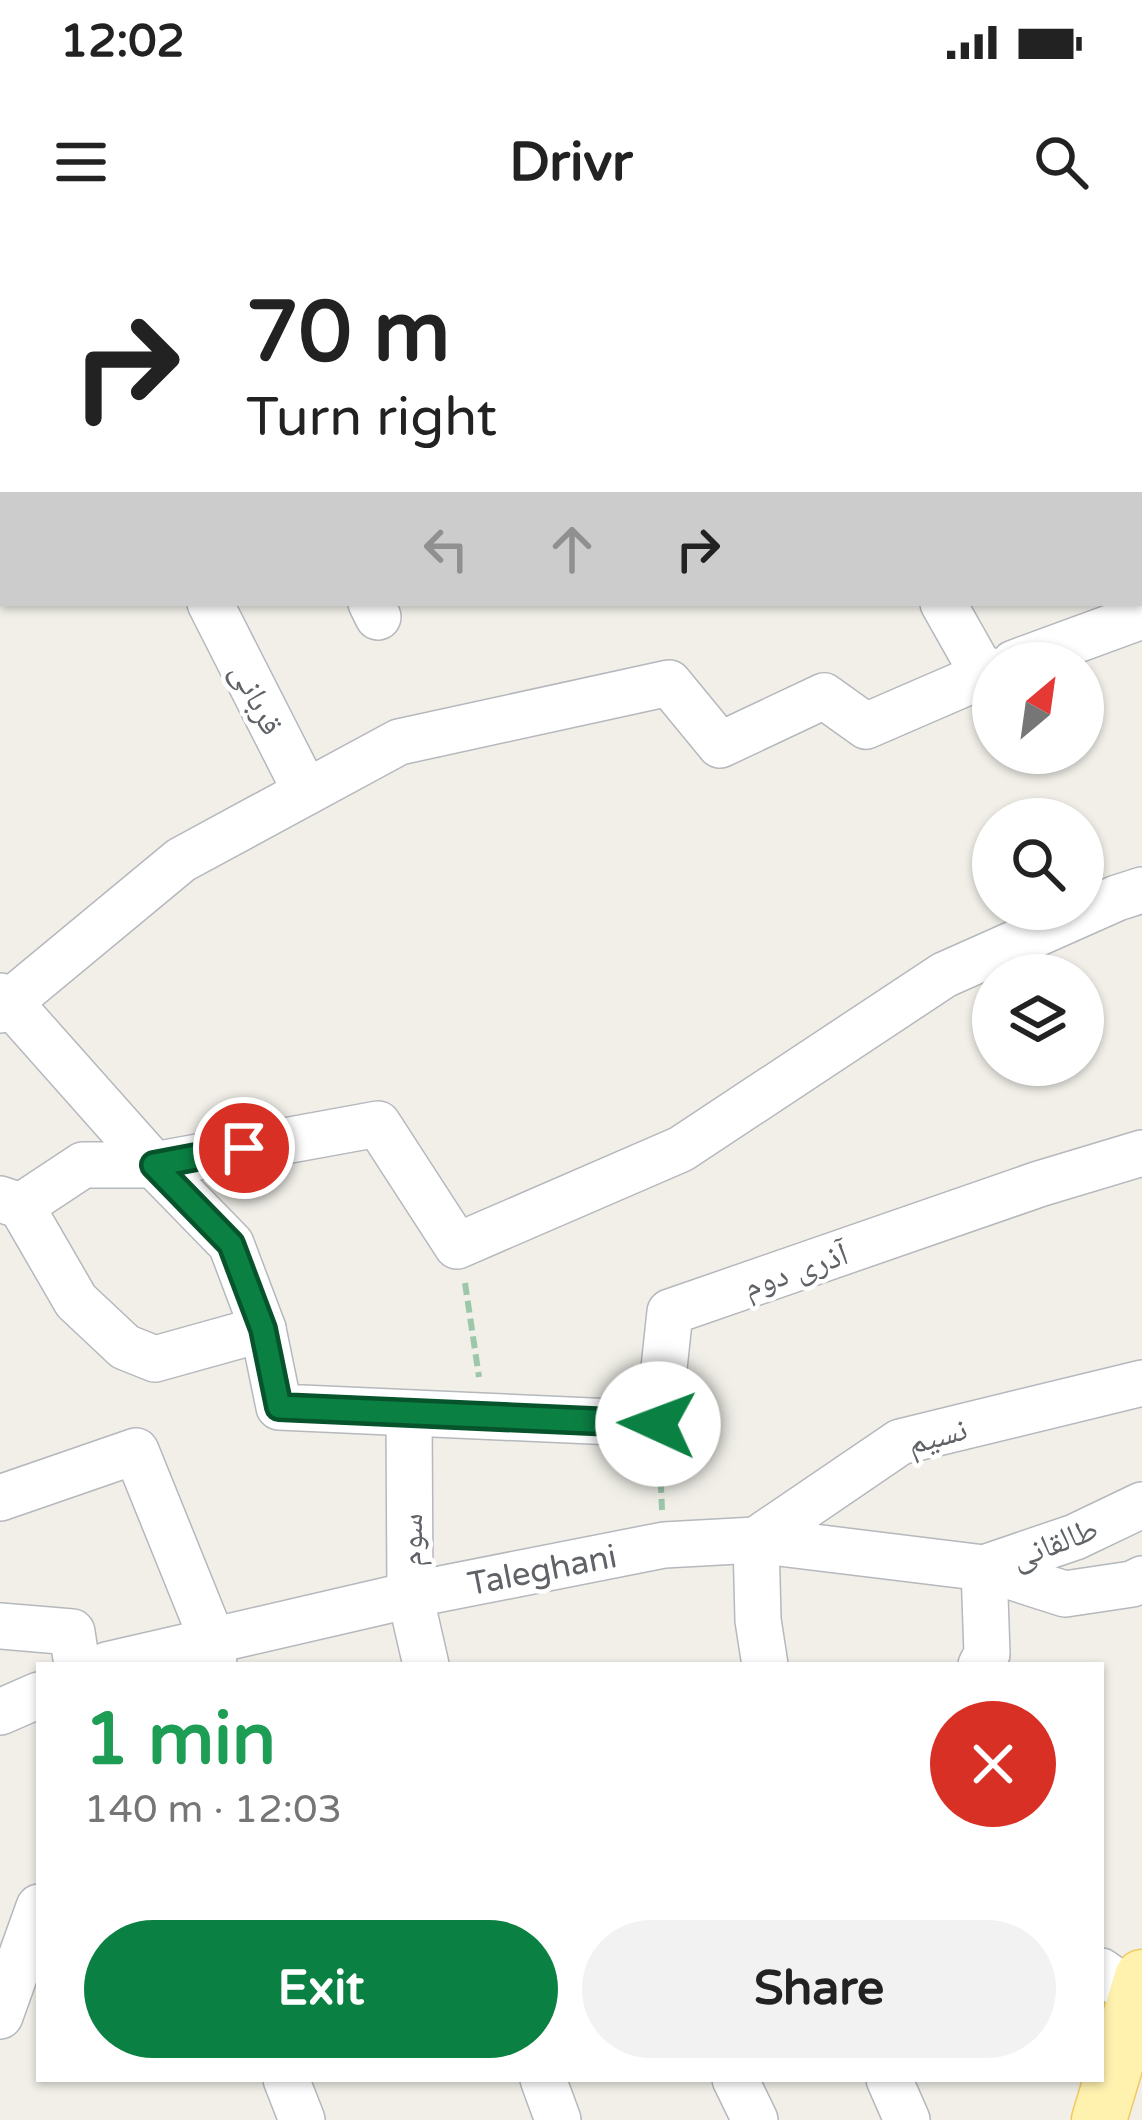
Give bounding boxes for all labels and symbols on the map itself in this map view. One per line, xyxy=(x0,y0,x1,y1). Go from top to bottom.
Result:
north arrow xyxy=(972,642,1104,774)
street label: قربانی xyxy=(222,656,291,742)
pin xyxy=(193,1097,295,1199)
street label: آذری دوم xyxy=(738,1234,855,1307)
position arrow xyxy=(595,1361,721,1487)
street label: نسیم xyxy=(903,1409,972,1465)
street label: طالقانی xyxy=(1006,1509,1104,1578)
street label: سوم xyxy=(392,1513,432,1567)
street label: Taleghani xyxy=(465,1537,620,1604)

